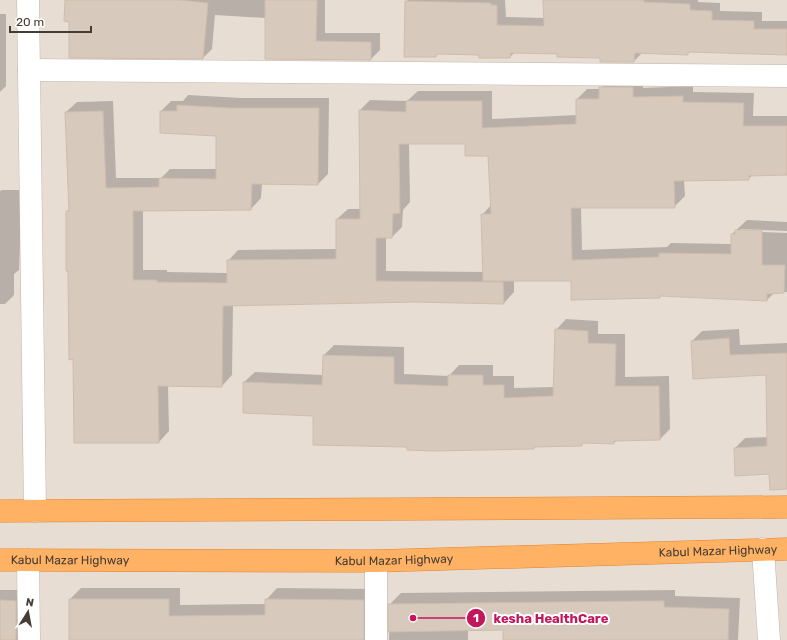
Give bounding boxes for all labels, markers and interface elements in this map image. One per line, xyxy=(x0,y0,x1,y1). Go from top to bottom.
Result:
scale bar xyxy=(10,8,91,34)
text: 20 m xyxy=(16,15,44,29)
street label: Kabul Mazar Highway xyxy=(658,542,778,560)
street label: Kabul Mazar Highway xyxy=(335,552,454,568)
street label: Kabul Mazar Highway xyxy=(11,553,130,567)
north arrow xyxy=(8,592,48,632)
text: N xyxy=(25,596,35,610)
callout: kesha HealthCare xyxy=(466,606,616,631)
text: 1 xyxy=(473,611,479,625)
text: kesha HealthCare xyxy=(494,611,609,626)

